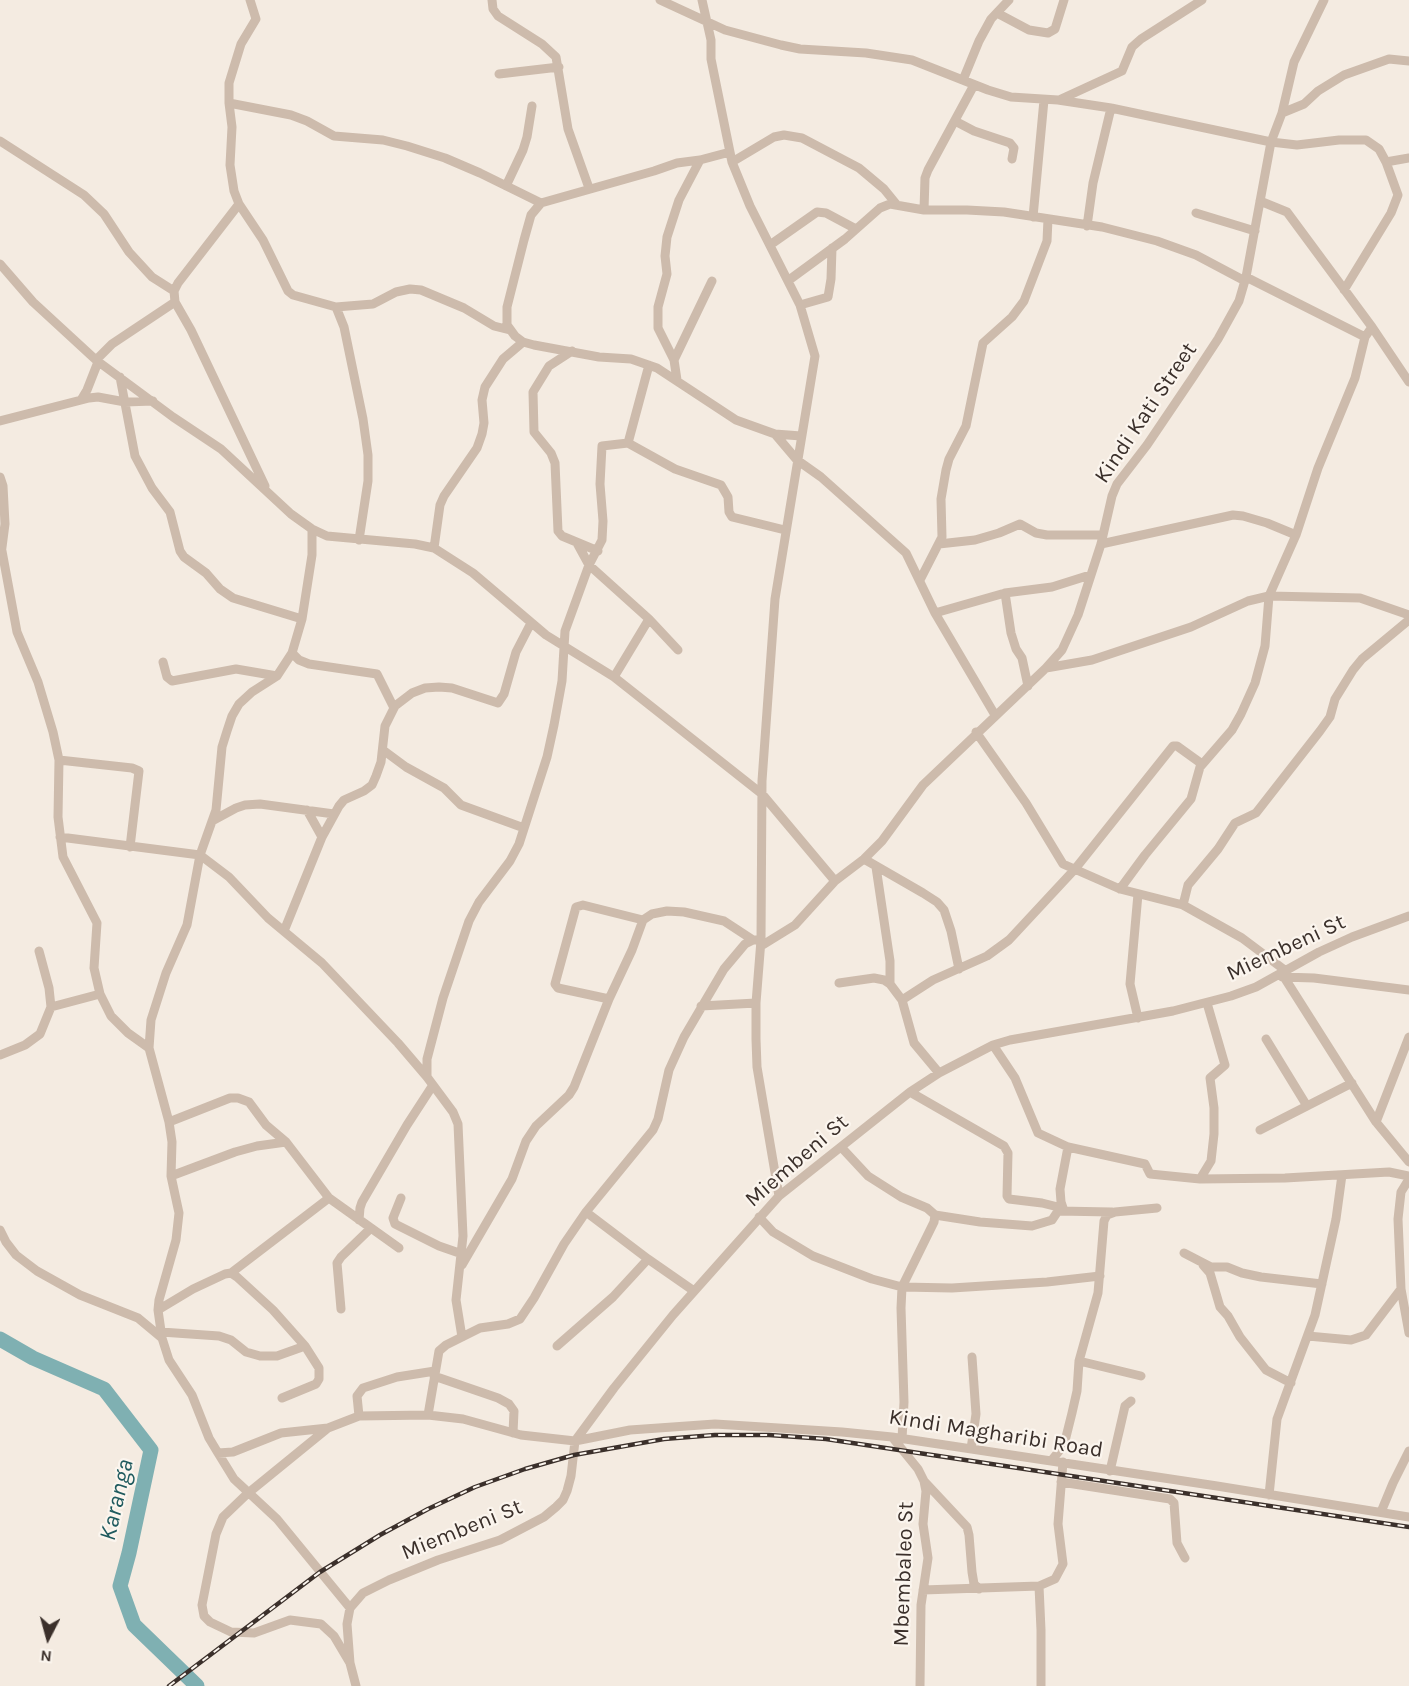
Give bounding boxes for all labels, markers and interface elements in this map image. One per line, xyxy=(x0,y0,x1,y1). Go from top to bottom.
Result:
street label: Kindi Kati Street xyxy=(1089,338,1203,488)
street label: Miembeni St xyxy=(1222,909,1350,987)
street label: Miembeni St xyxy=(740,1109,854,1213)
street label: Kindi Magharibi Road xyxy=(887,1404,1105,1464)
water label: Karanga xyxy=(94,1456,140,1544)
street label: Miembeni St xyxy=(398,1494,526,1566)
street label: Mbembaleo St xyxy=(888,1501,920,1647)
north arrow xyxy=(18,1608,78,1668)
text: N xyxy=(39,1646,53,1666)

